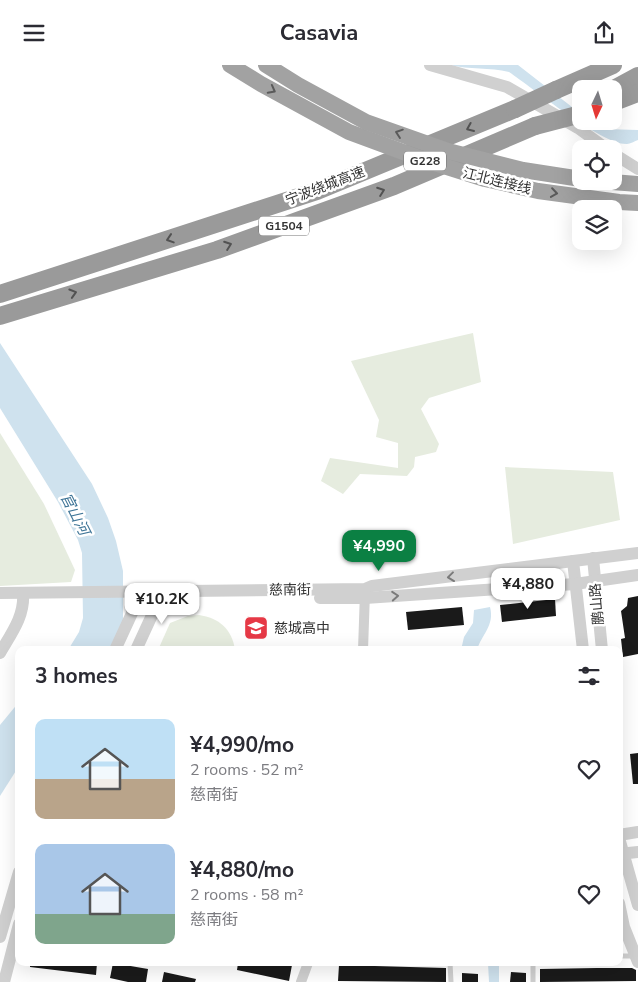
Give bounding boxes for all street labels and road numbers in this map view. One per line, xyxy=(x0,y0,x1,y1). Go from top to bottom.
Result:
road number: G228 xyxy=(404,151,446,170)
street label: 宁波绕城高速 xyxy=(282,162,368,210)
street label: 江北连接线 xyxy=(461,163,533,199)
road number: G1504 xyxy=(259,217,309,235)
street label: 慈南街 xyxy=(269,580,311,600)
street label: 鹏山路 xyxy=(586,582,608,626)

